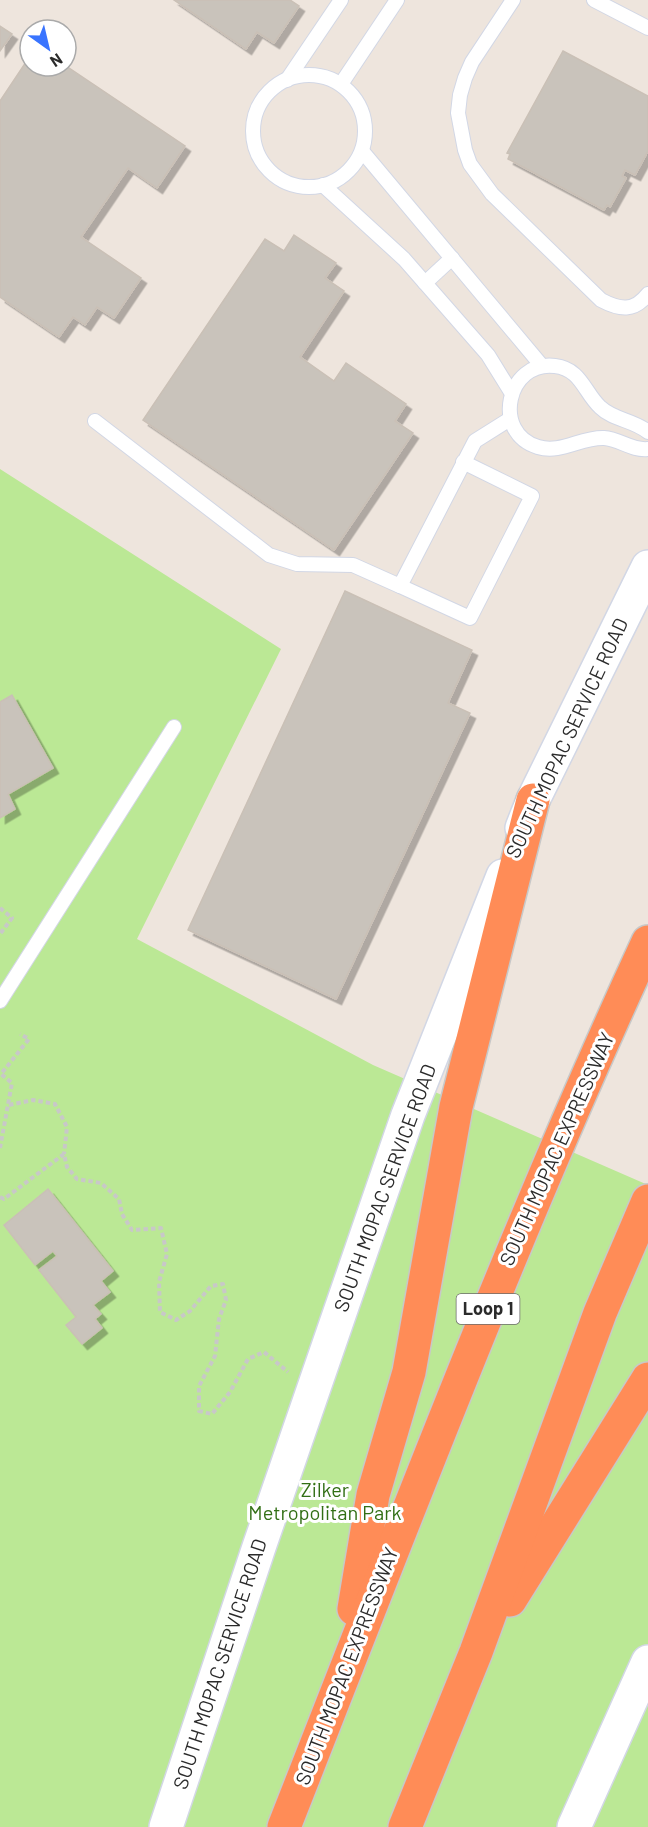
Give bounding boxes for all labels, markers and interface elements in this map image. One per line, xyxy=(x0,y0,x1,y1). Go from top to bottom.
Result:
north arrow xyxy=(18,18,78,78)
text: N xyxy=(47,50,66,72)
street label: SOUTH MOPAC SERVICE ROAD xyxy=(500,614,632,861)
street label: SOUTH MOPAC EXPRESSWAY xyxy=(494,1028,618,1269)
street label: SOUTH MOPAC SERVICE ROAD xyxy=(328,1060,440,1315)
road number: Loop 1 xyxy=(456,1294,520,1324)
park label: Zilker Metropolitan Park xyxy=(248,1477,402,1524)
street label: SOUTH MOPAC SERVICE ROAD xyxy=(167,1535,271,1792)
street label: SOUTH MOPAC EXPRESSWAY xyxy=(290,1543,403,1788)

